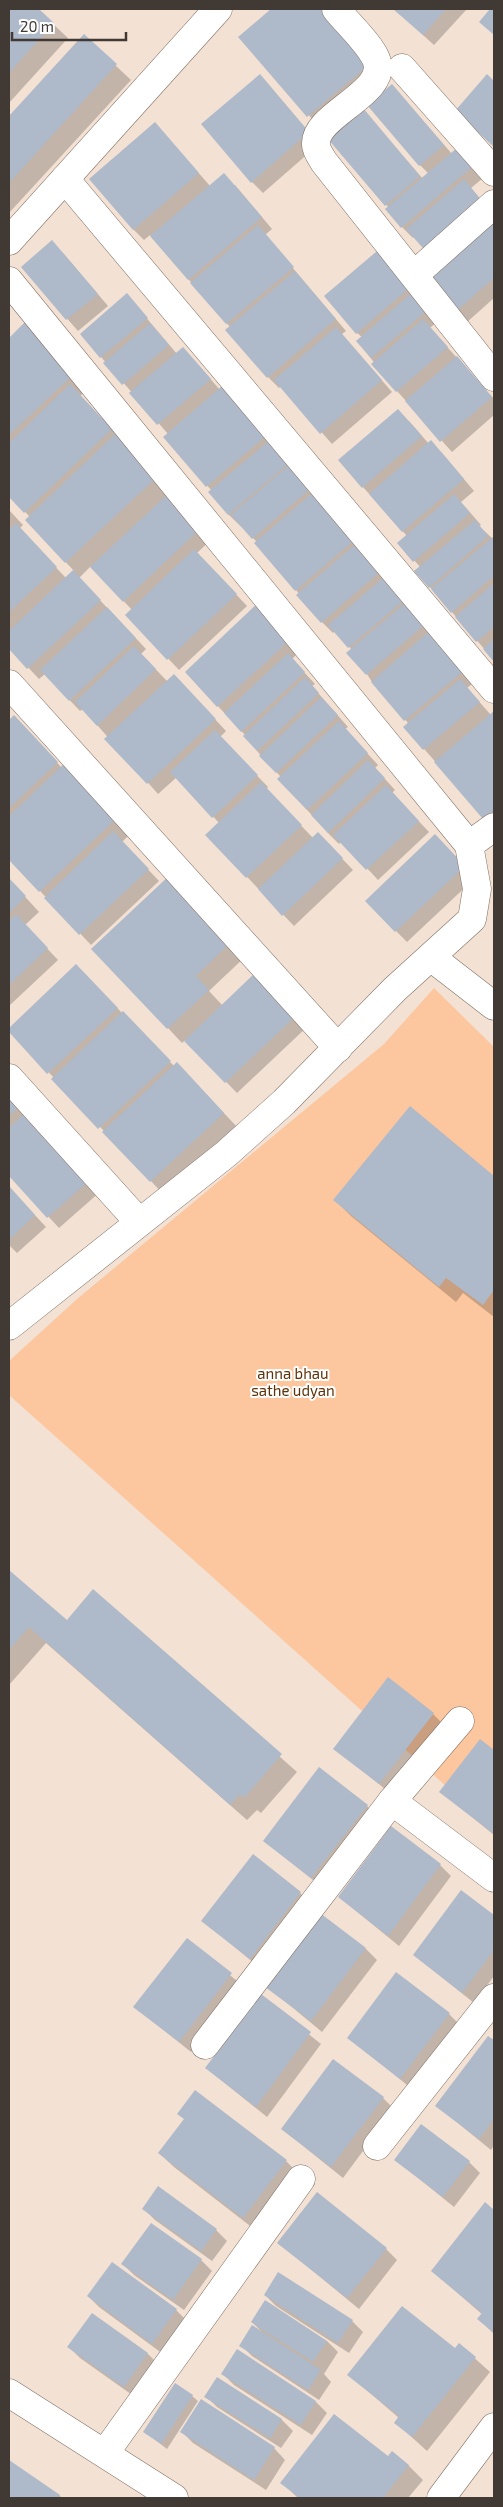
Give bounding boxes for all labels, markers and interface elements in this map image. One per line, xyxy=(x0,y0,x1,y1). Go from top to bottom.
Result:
scale bar xyxy=(12,10,126,42)
text: 20 m xyxy=(20,17,54,35)
park label: anna bhau sathe udyan xyxy=(251,1364,335,1399)

